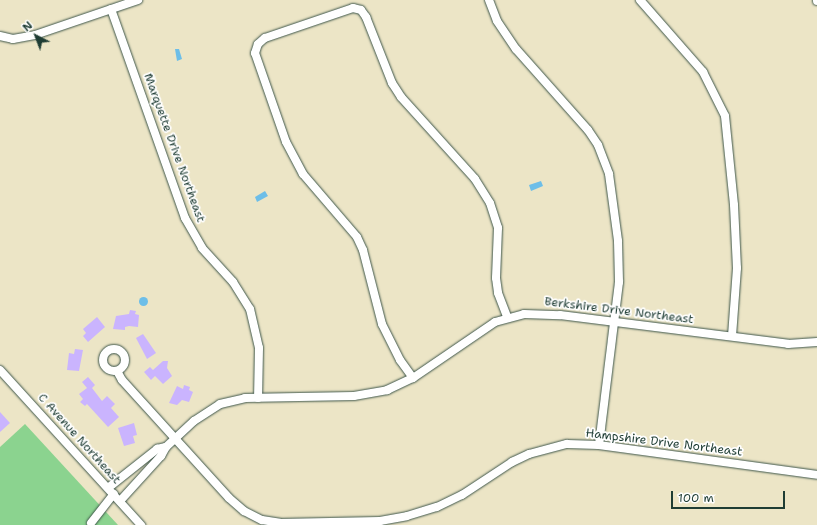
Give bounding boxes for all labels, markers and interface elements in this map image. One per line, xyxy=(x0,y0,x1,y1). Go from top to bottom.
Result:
north arrow xyxy=(16,16,56,56)
text: N xyxy=(19,18,36,35)
street label: Marquette Drive Northeast xyxy=(140,72,208,224)
street label: Berkshire Drive Northeast xyxy=(544,295,694,327)
street label: C Avenue Northeast xyxy=(35,391,123,487)
street label: Hampshire Drive Northeast xyxy=(585,426,743,460)
scale bar xyxy=(673,483,787,509)
text: 100 m xyxy=(678,490,714,506)

